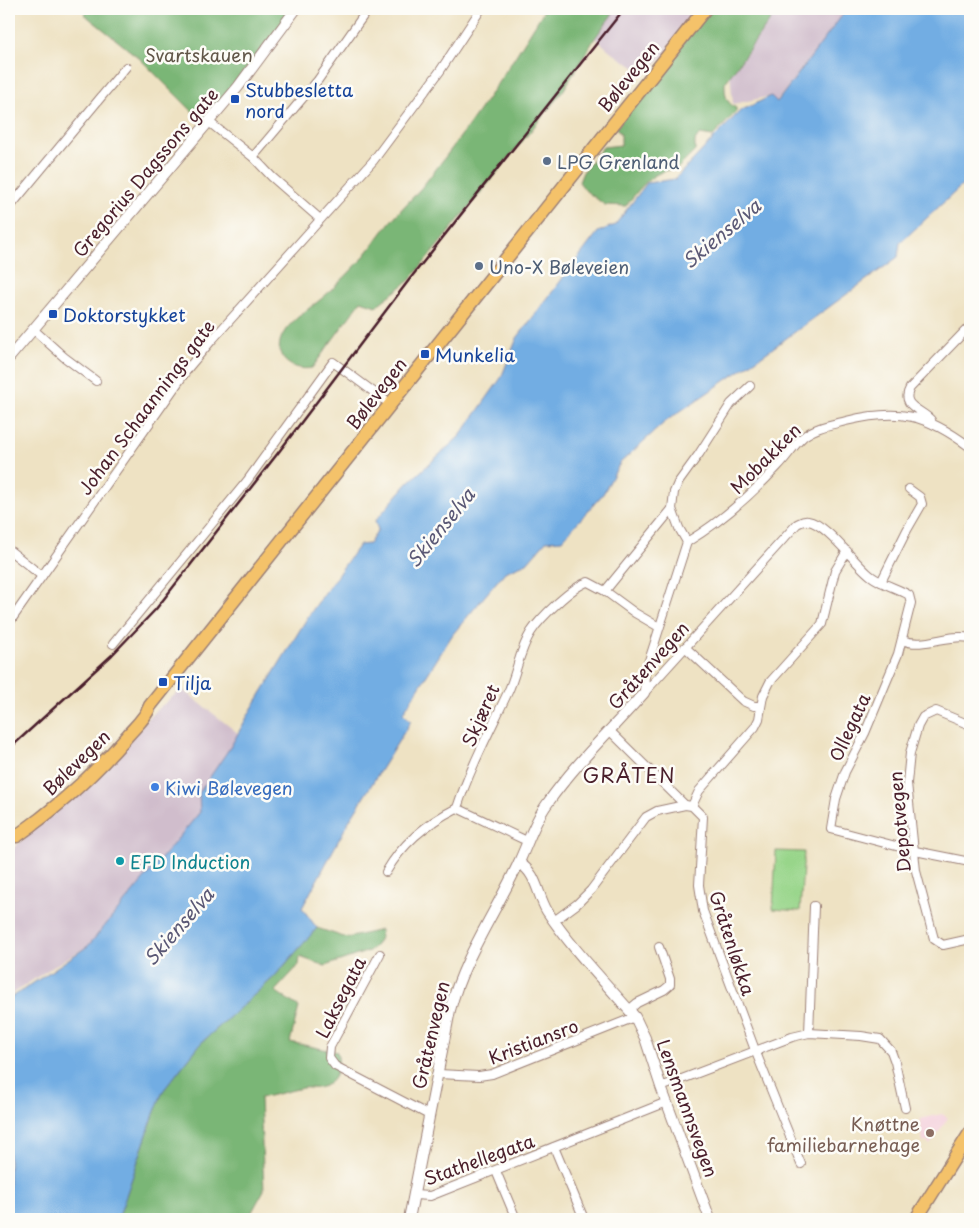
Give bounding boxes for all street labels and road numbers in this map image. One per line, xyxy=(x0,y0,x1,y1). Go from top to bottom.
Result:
street label: Bølevegen xyxy=(591,35,665,117)
street label: Gregorius Dagssons gate xyxy=(66,81,224,263)
street label: Johan Schaannings gate xyxy=(71,314,221,500)
street label: Bølevegen xyxy=(339,351,413,435)
street label: Mobakken xyxy=(723,416,807,500)
street label: Gråtenvegen xyxy=(601,615,695,715)
street label: Skjæret xyxy=(454,679,506,751)
street label: Ollegata xyxy=(821,688,877,766)
street label: Bølevegen xyxy=(36,723,116,801)
street label: Depotvegen xyxy=(881,770,917,874)
street label: Gråtenløkka xyxy=(703,887,763,1000)
street label: Laksegata xyxy=(308,951,372,1042)
street label: Gråtenvegen xyxy=(404,978,456,1092)
street label: Kristiansro xyxy=(484,1011,582,1071)
street label: Lensmannsvegen xyxy=(651,1035,725,1181)
street label: Stathellegata xyxy=(420,1126,538,1191)

